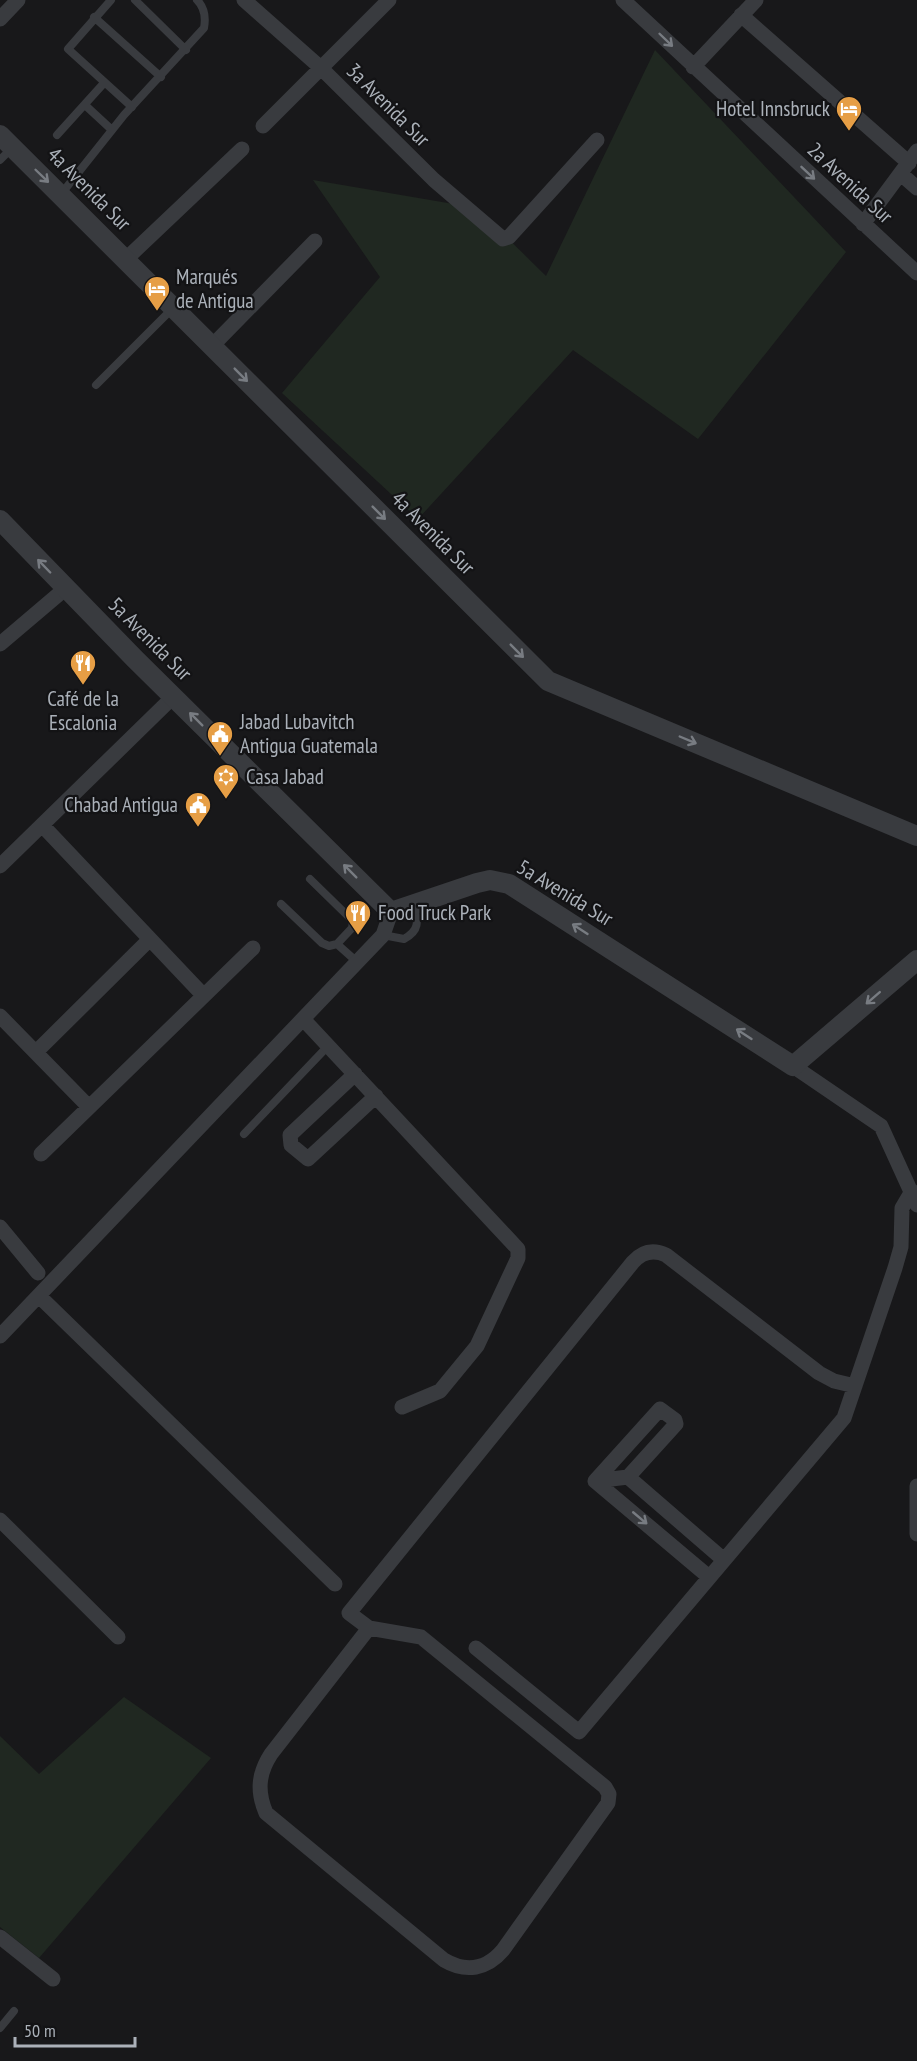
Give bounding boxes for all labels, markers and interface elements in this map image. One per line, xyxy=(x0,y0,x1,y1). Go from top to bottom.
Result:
one-way arrow xyxy=(658,33,673,48)
street label: 3a Avenida Sur xyxy=(341,57,436,152)
hotel icon: Hotel Innsbruck xyxy=(834,94,864,132)
place label: Hotel Innsbruck xyxy=(716,95,830,122)
street label: 2a Avenida Sur xyxy=(802,136,899,229)
street label: 4a Avenida Sur xyxy=(42,141,137,236)
one-way arrow xyxy=(801,166,816,180)
one-way arrow xyxy=(34,169,49,183)
place label: Marqués de Antigua xyxy=(176,263,254,314)
hotel icon: Marqués de Antigua xyxy=(142,274,172,312)
one-way arrow xyxy=(233,368,248,383)
street label: 4a Avenida Sur xyxy=(386,485,481,580)
one-way arrow xyxy=(372,505,386,520)
one-way arrow xyxy=(37,558,52,573)
street label: 5a Avenida Sur xyxy=(103,591,198,686)
one-way arrow xyxy=(510,643,525,658)
restaurant icon: Café de la Escalonia xyxy=(68,648,98,686)
place label: Café de la Escalonia xyxy=(47,685,119,736)
place label: Jabad Lubavitch Antigua Guatemala xyxy=(239,708,378,759)
one-way arrow xyxy=(189,712,204,727)
public building icon: Jabad Lubavitch Antigua Guatemala xyxy=(205,719,235,757)
one-way arrow xyxy=(678,735,696,746)
synagogue icon: Casa Jabad xyxy=(211,762,241,800)
place label: Casa Jabad xyxy=(246,763,324,790)
public building icon: Chabad Antigua xyxy=(183,790,213,828)
place label: Chabad Antigua xyxy=(64,791,178,818)
street label: 5a Avenida Sur xyxy=(512,853,618,932)
one-way arrow xyxy=(342,864,357,879)
restaurant icon: Food Truck Park xyxy=(343,898,373,936)
place label: Food Truck Park xyxy=(378,899,491,926)
one-way arrow xyxy=(572,923,589,935)
one-way arrow xyxy=(865,991,881,1004)
one-way arrow xyxy=(736,1028,753,1040)
one-way arrow xyxy=(632,1512,648,1525)
scale bar xyxy=(15,2010,135,2048)
text: 50 m xyxy=(24,2019,56,2042)

